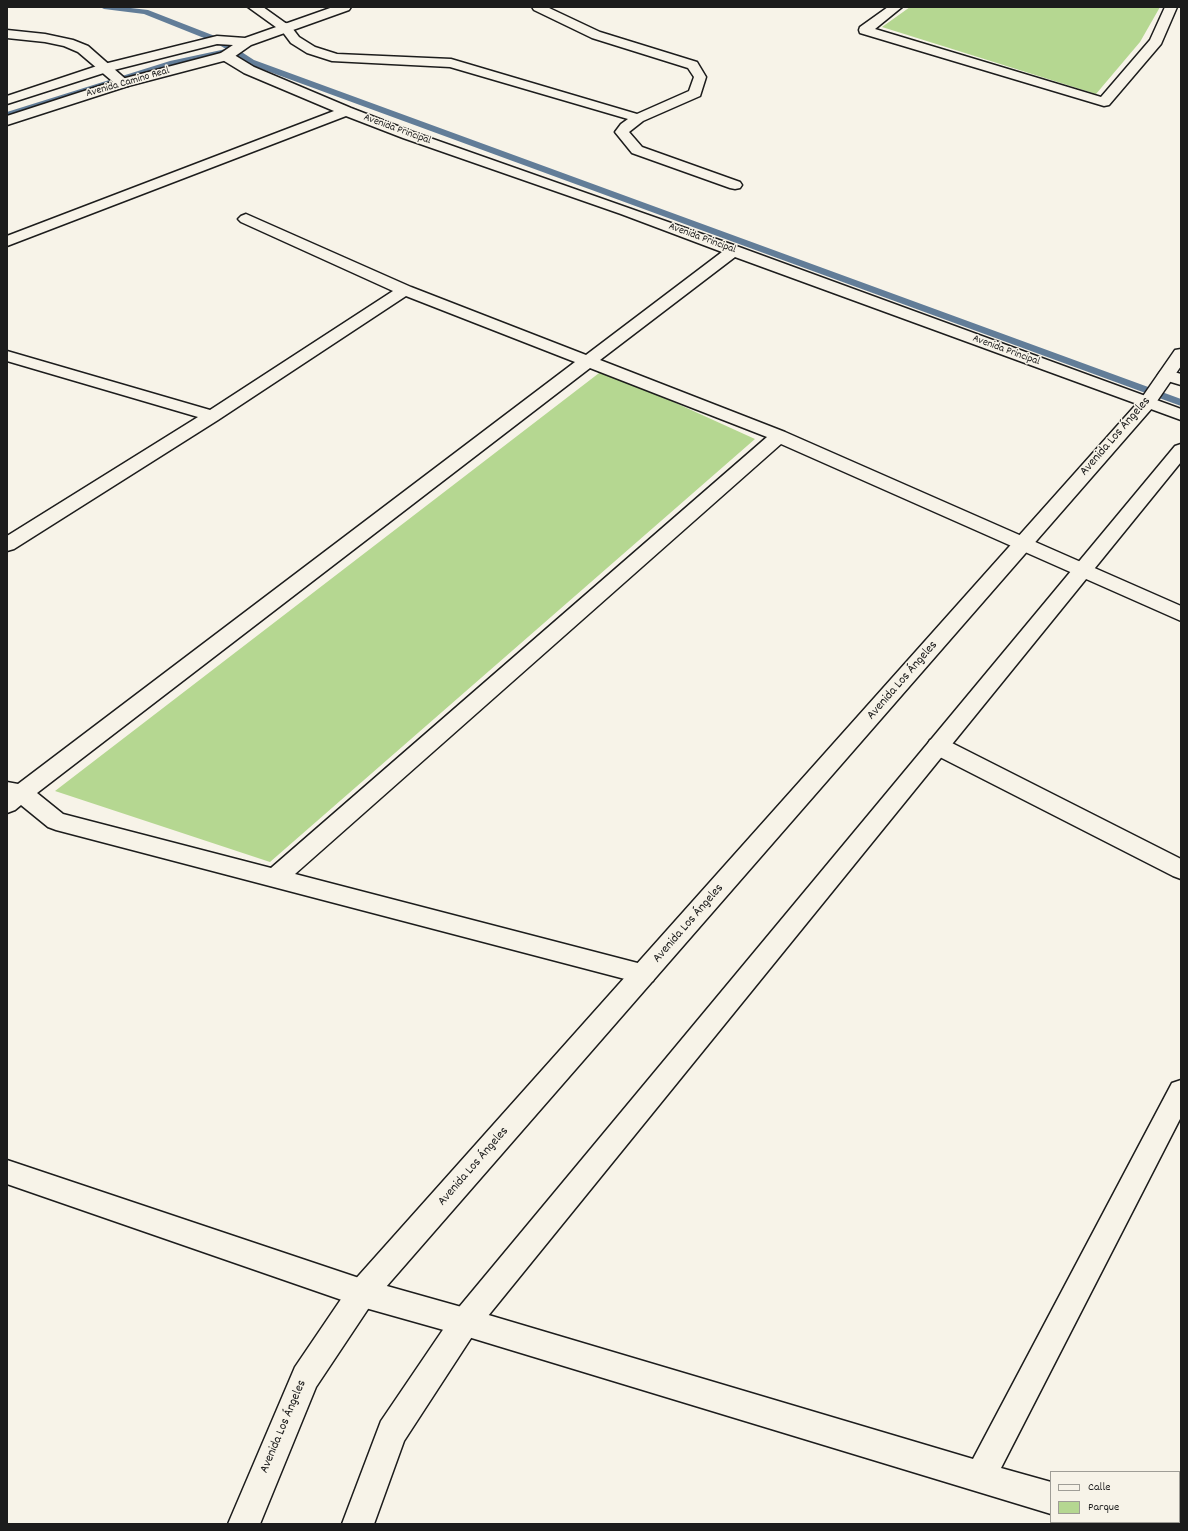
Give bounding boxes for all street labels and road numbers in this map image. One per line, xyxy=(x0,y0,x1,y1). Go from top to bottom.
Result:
street label: Avenida Camino Real xyxy=(85,65,171,101)
street label: Avenida Principal xyxy=(361,112,433,148)
street label: Avenida Principal xyxy=(666,221,738,257)
street label: Avenida Principal xyxy=(970,333,1042,369)
street label: Avenida Los Ángeles xyxy=(1077,394,1155,480)
street label: Avenida Los Ángeles xyxy=(864,638,942,724)
street label: Avenida Los Ángeles xyxy=(650,881,728,967)
street label: Avenida Los Ángeles xyxy=(435,1124,513,1210)
street label: Avenida Los Ángeles xyxy=(257,1378,311,1476)

